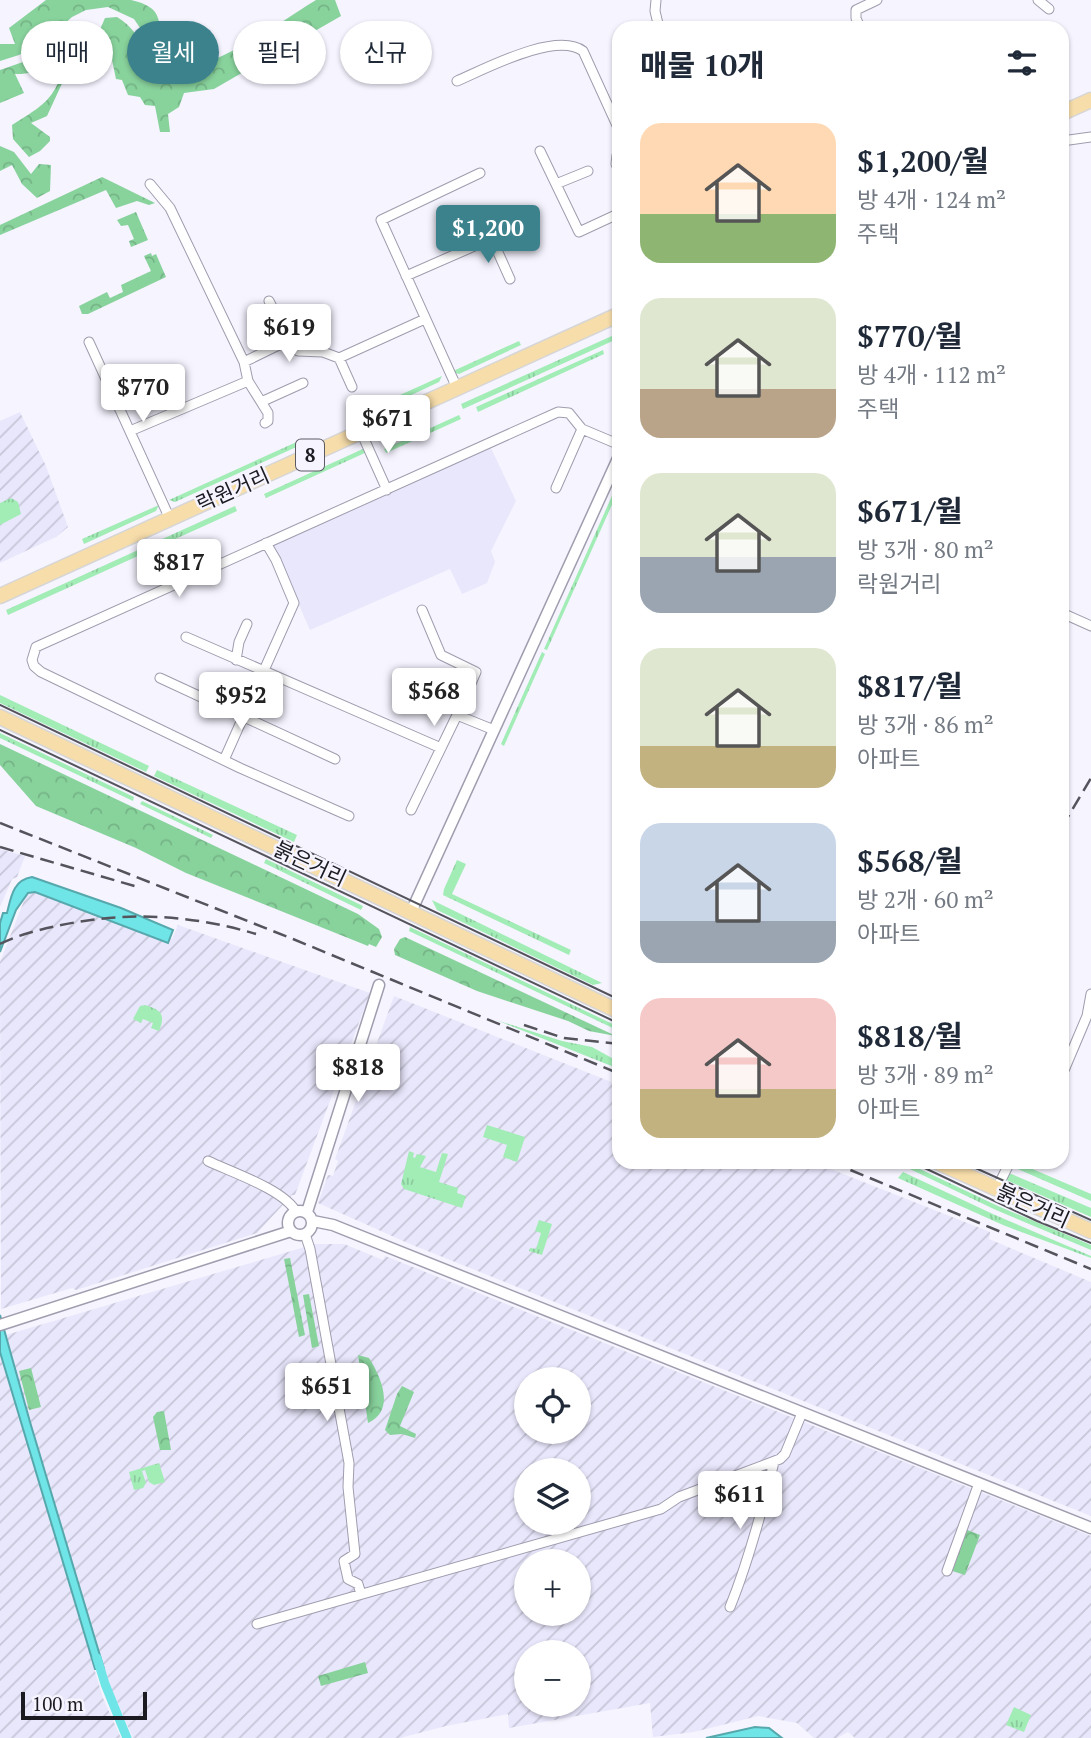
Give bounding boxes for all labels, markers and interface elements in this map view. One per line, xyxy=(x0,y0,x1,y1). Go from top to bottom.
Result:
chip: 매매 xyxy=(21,21,113,84)
chip: 월세 xyxy=(127,21,219,84)
chip: 필터 xyxy=(233,21,326,84)
chip: 신규 xyxy=(340,21,432,84)
icon: filters xyxy=(1003,44,1041,82)
text: 매물 10개 xyxy=(640,45,765,85)
text: $1,200/월 xyxy=(857,141,989,181)
icon: home xyxy=(696,151,780,235)
text: 방 4개 · 124 m² xyxy=(857,184,1006,215)
pin: $1,200 xyxy=(431,205,545,265)
text: $1,200 xyxy=(452,212,524,243)
text: 주택 xyxy=(857,218,899,249)
pin: $619 xyxy=(248,304,330,364)
text: $619 xyxy=(263,311,315,342)
text: $770/월 xyxy=(857,316,963,356)
icon: home xyxy=(696,326,780,410)
text: 방 4개 · 112 m² xyxy=(857,359,1006,390)
pin: $770 xyxy=(102,364,184,424)
text: $770 xyxy=(117,371,169,402)
text: 주택 xyxy=(857,393,899,424)
pin: $671 xyxy=(347,396,429,455)
text: $671 xyxy=(362,402,414,433)
road number: 8 xyxy=(296,440,324,470)
street label: 락원거리 xyxy=(192,461,274,518)
text: $671/월 xyxy=(857,491,963,531)
icon: home xyxy=(696,501,780,585)
text: 방 3개 · 80 m² xyxy=(857,534,994,565)
pin: $817 xyxy=(138,540,220,599)
text: $817 xyxy=(153,546,205,577)
text: 락원거리 xyxy=(857,568,942,599)
text: $817/월 xyxy=(857,666,963,706)
pin: $568 xyxy=(393,668,475,728)
pin: $952 xyxy=(200,672,282,732)
text: $568 xyxy=(408,675,460,706)
icon: home xyxy=(696,676,780,760)
text: $952 xyxy=(215,679,267,710)
text: 방 3개 · 86 m² xyxy=(857,709,994,740)
text: 아파트 xyxy=(857,743,920,774)
street label: 붉은거리 xyxy=(269,834,351,892)
text: $568/월 xyxy=(857,841,963,881)
icon: home xyxy=(696,851,780,935)
text: 방 2개 · 60 m² xyxy=(857,884,994,915)
text: 아파트 xyxy=(857,918,920,949)
text: $818/월 xyxy=(857,1016,963,1056)
icon: home xyxy=(696,1026,780,1110)
pin: $818 xyxy=(317,1044,399,1104)
text: $818 xyxy=(332,1051,384,1082)
text: 방 3개 · 89 m² xyxy=(857,1059,994,1090)
text: 아파트 xyxy=(857,1093,920,1124)
street label: 붉은거리 xyxy=(992,1177,1074,1234)
pin: $651 xyxy=(286,1364,368,1423)
map controls xyxy=(514,1367,591,1717)
button: locate xyxy=(514,1367,591,1444)
text: $651 xyxy=(301,1370,353,1401)
button: layers xyxy=(514,1458,591,1535)
pin: $611 xyxy=(699,1472,781,1531)
text: $611 xyxy=(714,1478,766,1509)
button: + xyxy=(514,1549,591,1626)
button: − xyxy=(514,1640,591,1717)
scale bar xyxy=(21,1689,147,1721)
text: 100 m xyxy=(32,1691,83,1716)

